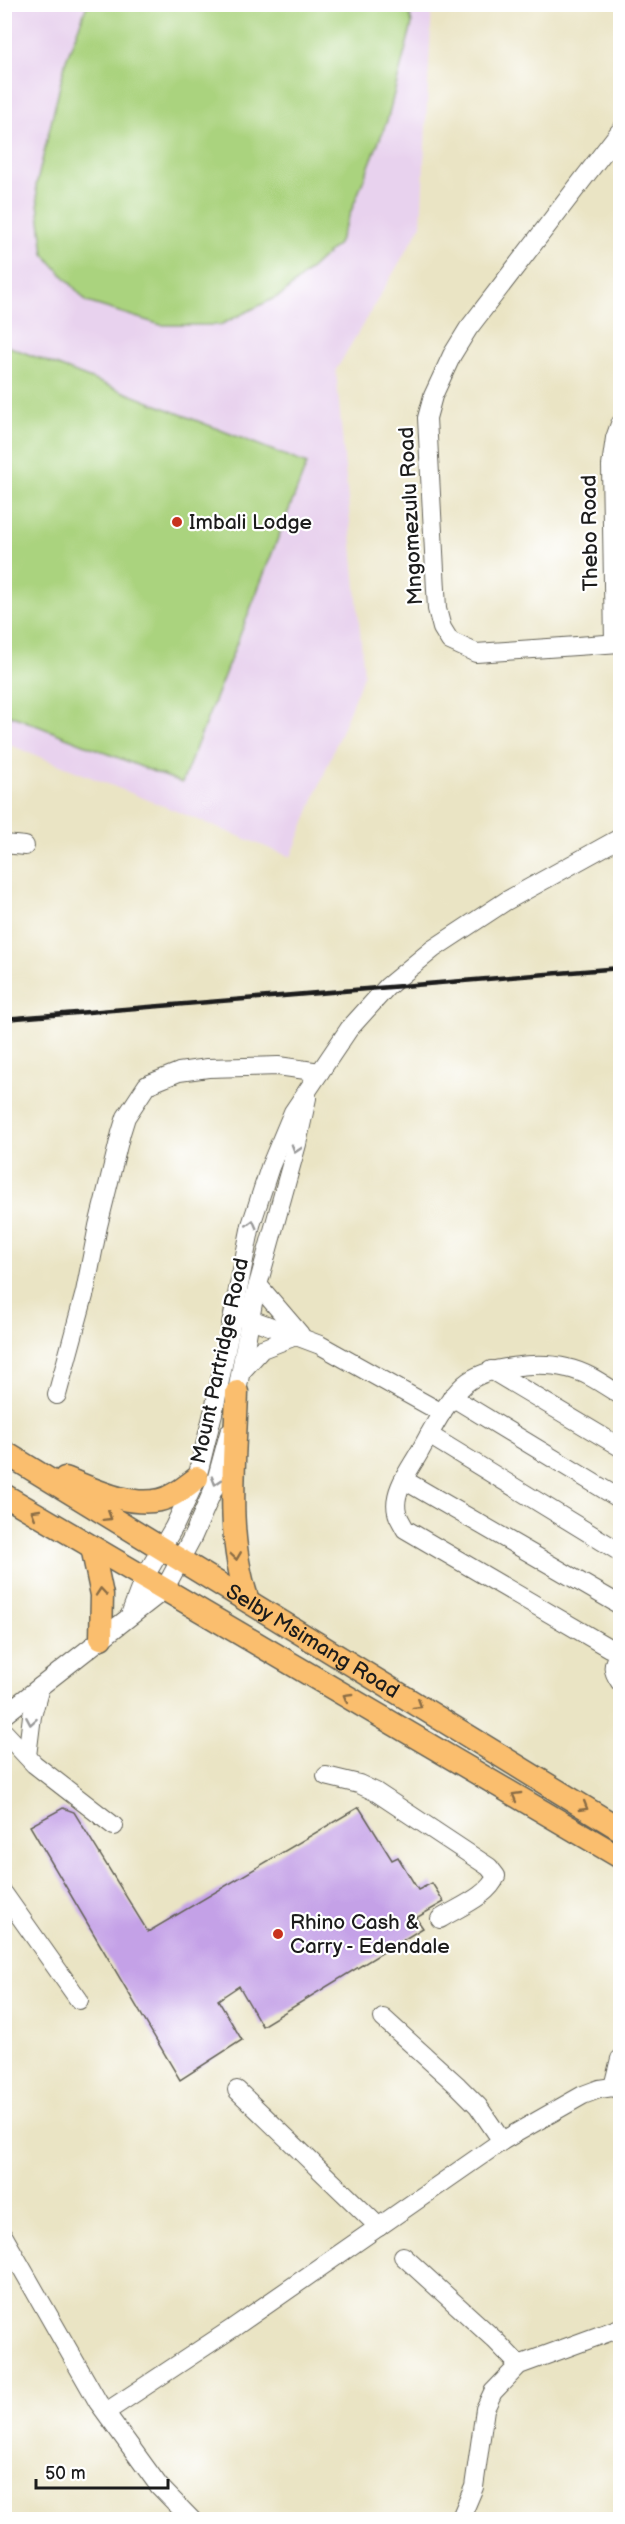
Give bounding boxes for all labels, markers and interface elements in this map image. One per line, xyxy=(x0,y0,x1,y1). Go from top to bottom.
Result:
street label: Mngomezulu Road xyxy=(394,426,428,606)
street label: Thebo Road xyxy=(576,475,604,591)
place label: Imbali Lodge xyxy=(189,510,312,535)
marker: Imbali Lodge xyxy=(170,515,184,529)
one-way arrow xyxy=(291,1143,303,1154)
one-way arrow xyxy=(244,1219,257,1229)
street label: Mount Partridge Road xyxy=(186,1256,254,1466)
one-way arrow xyxy=(211,1475,223,1486)
one-way arrow xyxy=(31,1508,41,1520)
one-way arrow xyxy=(102,1509,112,1521)
one-way arrow xyxy=(229,1551,241,1560)
street label: Selby Msimang Road xyxy=(222,1579,404,1703)
one-way arrow xyxy=(95,1587,108,1596)
one-way arrow xyxy=(343,1693,354,1704)
one-way arrow xyxy=(412,1698,422,1710)
one-way arrow xyxy=(25,1716,38,1726)
one-way arrow xyxy=(512,1791,522,1803)
one-way arrow xyxy=(578,1799,588,1811)
place label: Rhino Cash & Carry - Edendale xyxy=(290,1910,450,1959)
marker: Rhino Cash & Carry - Edendale xyxy=(271,1927,285,1941)
scale bar xyxy=(36,2452,168,2490)
text: 50 m xyxy=(45,2463,86,2484)

